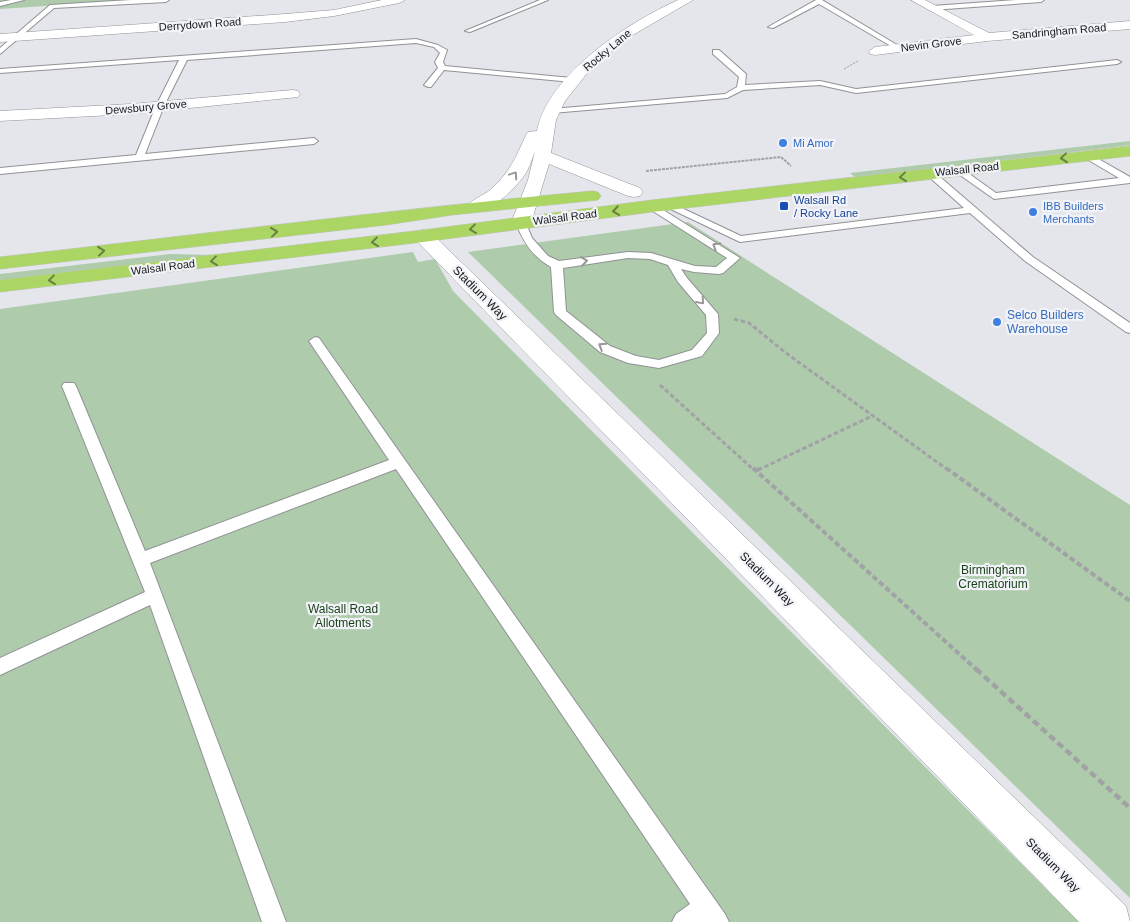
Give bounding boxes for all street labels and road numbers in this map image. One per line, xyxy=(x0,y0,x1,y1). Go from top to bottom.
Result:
street label: Derrydown Road xyxy=(158,15,242,33)
street label: Sandringham Road xyxy=(1011,21,1107,41)
street label: Rocky Lane xyxy=(581,27,633,73)
street label: Nevin Grove xyxy=(900,34,962,54)
street label: Dewsbury Grove xyxy=(105,97,187,117)
street label: Walsall Road xyxy=(934,160,1000,178)
street label: Walsall Road xyxy=(532,207,598,227)
street label: Walsall Road xyxy=(130,257,196,277)
street label: Stadium Way xyxy=(450,263,510,323)
street label: Stadium Way xyxy=(737,549,797,609)
street label: Stadium Way xyxy=(1023,835,1083,895)

